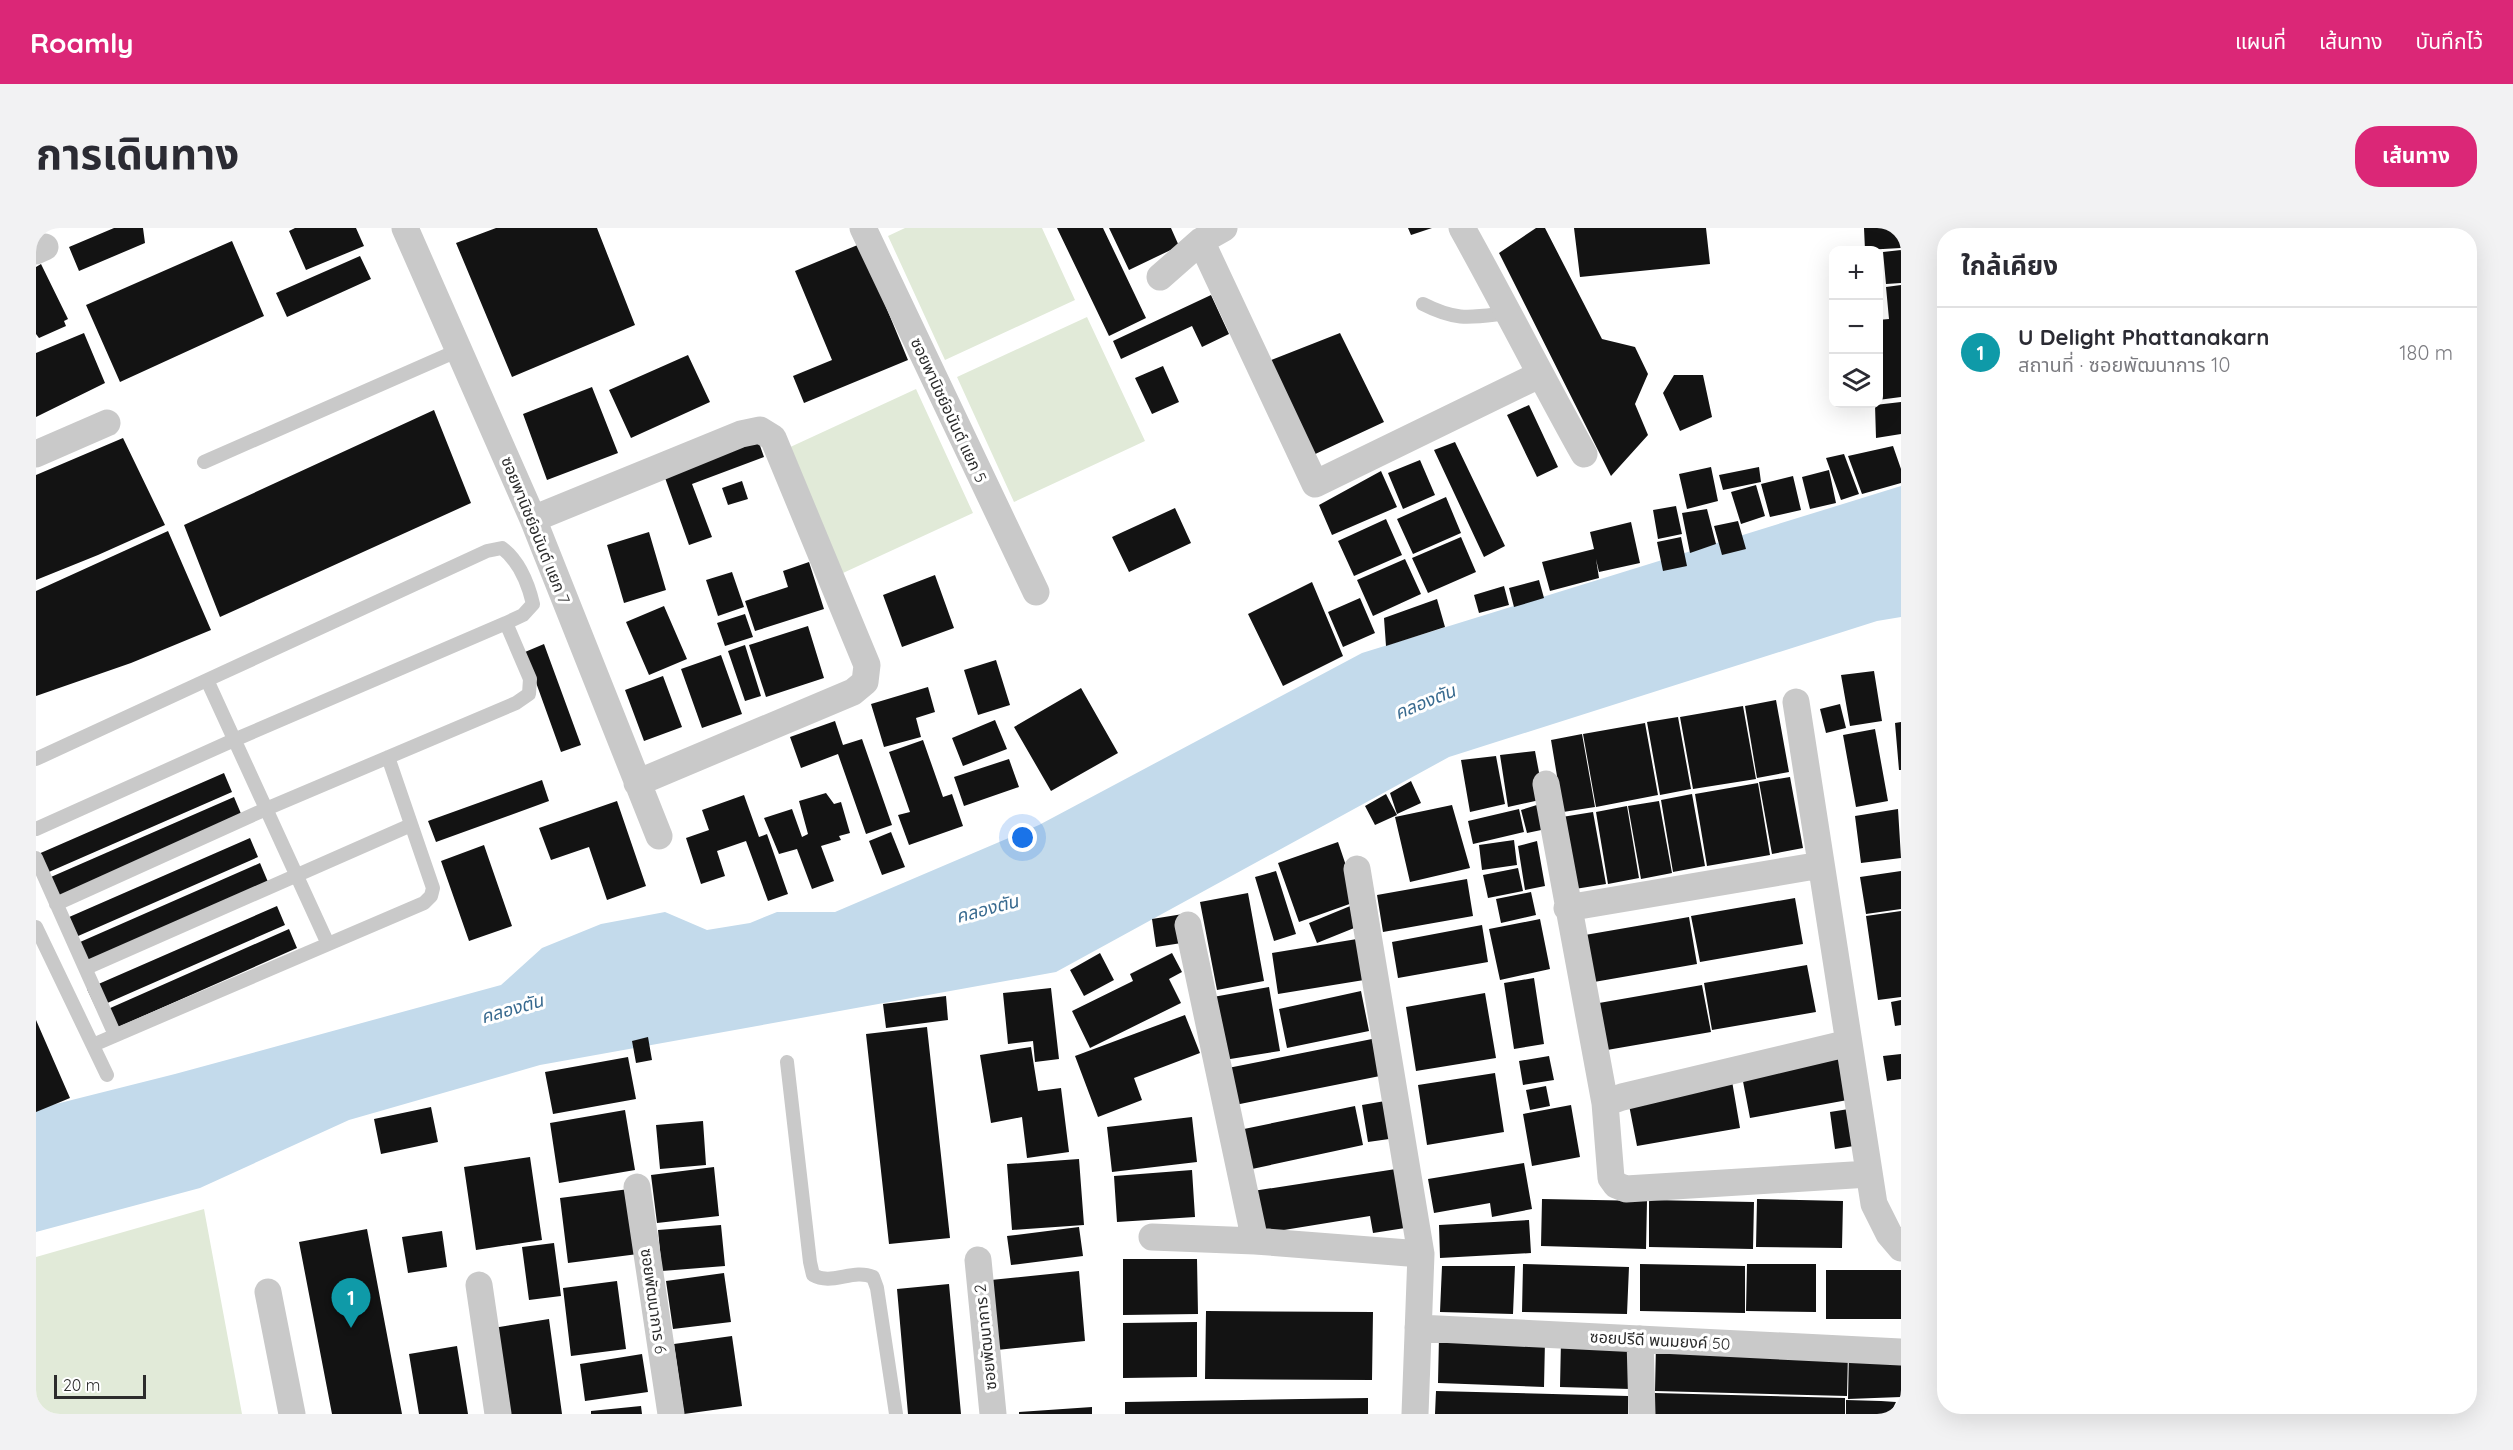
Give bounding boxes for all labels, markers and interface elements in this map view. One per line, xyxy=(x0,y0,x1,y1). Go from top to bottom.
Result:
text: Roamly xyxy=(30,25,134,60)
text: แผนที่ xyxy=(2235,28,2286,54)
text: เส้นทาง xyxy=(2319,28,2383,54)
text: บันทึกไว้ xyxy=(2416,28,2483,54)
button: เส้นทาง xyxy=(2355,126,2477,187)
text: การเดินทาง xyxy=(36,127,239,180)
map controls xyxy=(1829,246,1883,408)
button: + xyxy=(1829,246,1883,300)
text: ใกล้เคียง xyxy=(1961,249,2058,282)
button: − xyxy=(1829,300,1883,354)
text: U Delight Phattanakarn xyxy=(2018,323,2269,351)
street label: ซอยพานิชย์อนันต์ แยก 5 xyxy=(907,334,991,486)
text: 1 xyxy=(1977,340,1984,365)
text: 180 m xyxy=(2399,340,2453,365)
text: สถานที่ · ซอยพัฒนาการ 10 xyxy=(2018,352,2230,377)
button: layers xyxy=(1829,354,1883,408)
street label: ซอยพานิชย์อนันต์ แยก 7 xyxy=(497,453,575,607)
water label: คลองตัน xyxy=(1391,679,1460,724)
your location xyxy=(1008,823,1037,852)
water label: คลองตัน xyxy=(953,889,1022,928)
water label: คลองตัน xyxy=(478,988,547,1028)
street label: ซอยพัฒนาการ 6 xyxy=(637,1247,671,1355)
pin: 1 xyxy=(332,1278,370,1328)
street label: ซอยพัฒนาการ 2 xyxy=(969,1283,1001,1391)
street label: ซอยปรีดี พนมยงค์ 50 xyxy=(1589,1326,1731,1354)
scale bar xyxy=(54,1372,146,1400)
text: 20 m xyxy=(63,1375,100,1395)

